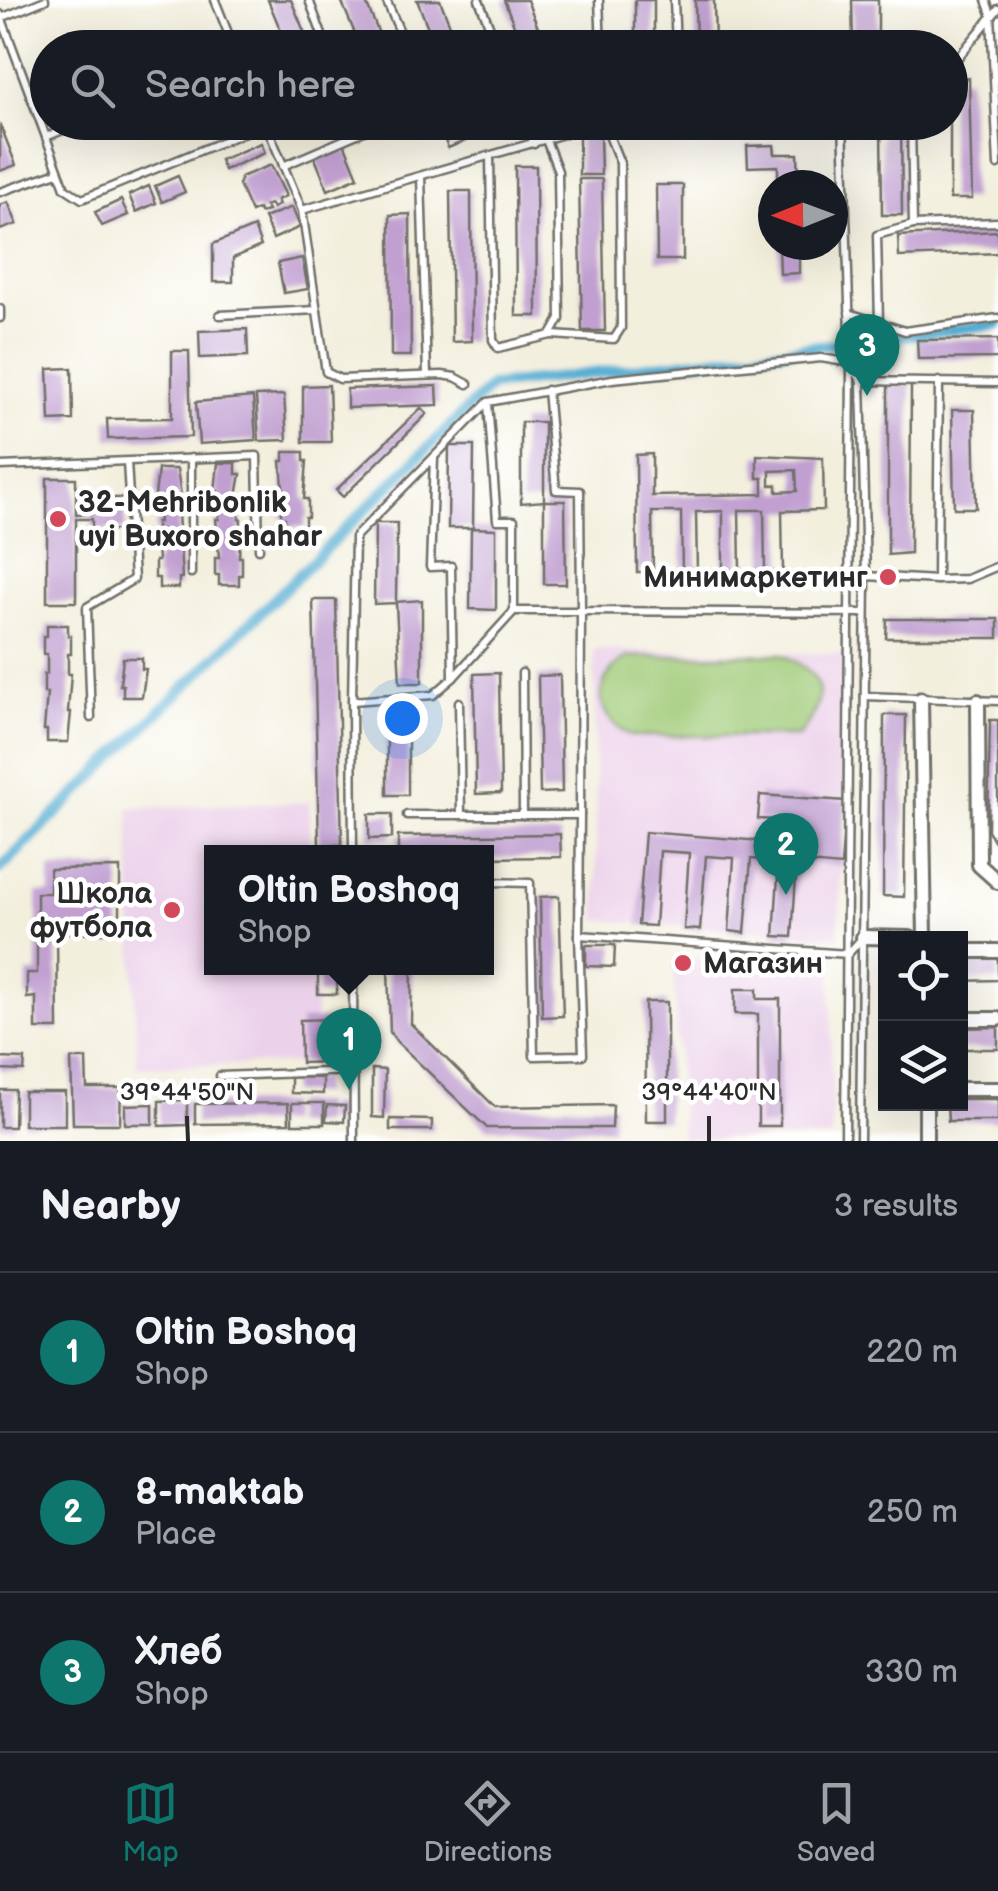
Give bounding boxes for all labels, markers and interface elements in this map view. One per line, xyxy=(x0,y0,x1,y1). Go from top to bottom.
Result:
search box xyxy=(30,30,968,140)
icon: search xyxy=(65,58,120,113)
text: Search here xyxy=(145,63,356,108)
north arrow xyxy=(758,170,848,260)
pin: 3 xyxy=(834,314,900,396)
place label: 32-Mehribonlik uyi Buxoro shahar xyxy=(78,485,323,555)
marker: 32-Mehribonlik uyi Buxoro shahar xyxy=(47,508,69,530)
place label: Минимаркетинг xyxy=(643,560,868,596)
marker: Минимаркетинг xyxy=(877,566,899,588)
your location xyxy=(377,693,428,744)
pin: 2 xyxy=(754,812,818,895)
popup xyxy=(204,845,494,975)
text: Oltin Boshoq xyxy=(238,868,460,913)
place label: Школа футбола xyxy=(30,876,153,946)
marker: Школа футбола xyxy=(161,899,183,921)
text: Shop xyxy=(238,913,312,952)
map controls xyxy=(878,931,968,1111)
button: locate xyxy=(878,931,968,1021)
place label: Магазин xyxy=(703,946,823,982)
marker: Магазин xyxy=(672,952,694,974)
pin: 1 xyxy=(316,1008,382,1090)
button: layers xyxy=(878,1021,968,1111)
text: 39°44'50"N xyxy=(120,1077,254,1108)
text: 39°44'40"N xyxy=(641,1077,777,1108)
text: Nearby xyxy=(40,1181,180,1232)
text: 3 results xyxy=(834,1187,958,1226)
text: Oltin Boshoq xyxy=(135,1310,357,1355)
text: 1 xyxy=(66,1333,79,1372)
text: 220 m xyxy=(866,1333,958,1372)
text: Shop xyxy=(135,1355,209,1394)
text: 8-maktab xyxy=(135,1470,305,1515)
text: 2 xyxy=(63,1493,82,1532)
text: 250 m xyxy=(867,1493,958,1532)
text: Place xyxy=(135,1515,216,1554)
text: Хлеб xyxy=(135,1630,223,1675)
text: 3 xyxy=(63,1653,82,1692)
text: 330 m xyxy=(865,1653,958,1692)
text: Shop xyxy=(135,1675,209,1714)
tab: Map xyxy=(122,1776,179,1869)
tab: Directions xyxy=(423,1776,552,1869)
tab: Saved xyxy=(797,1776,876,1869)

